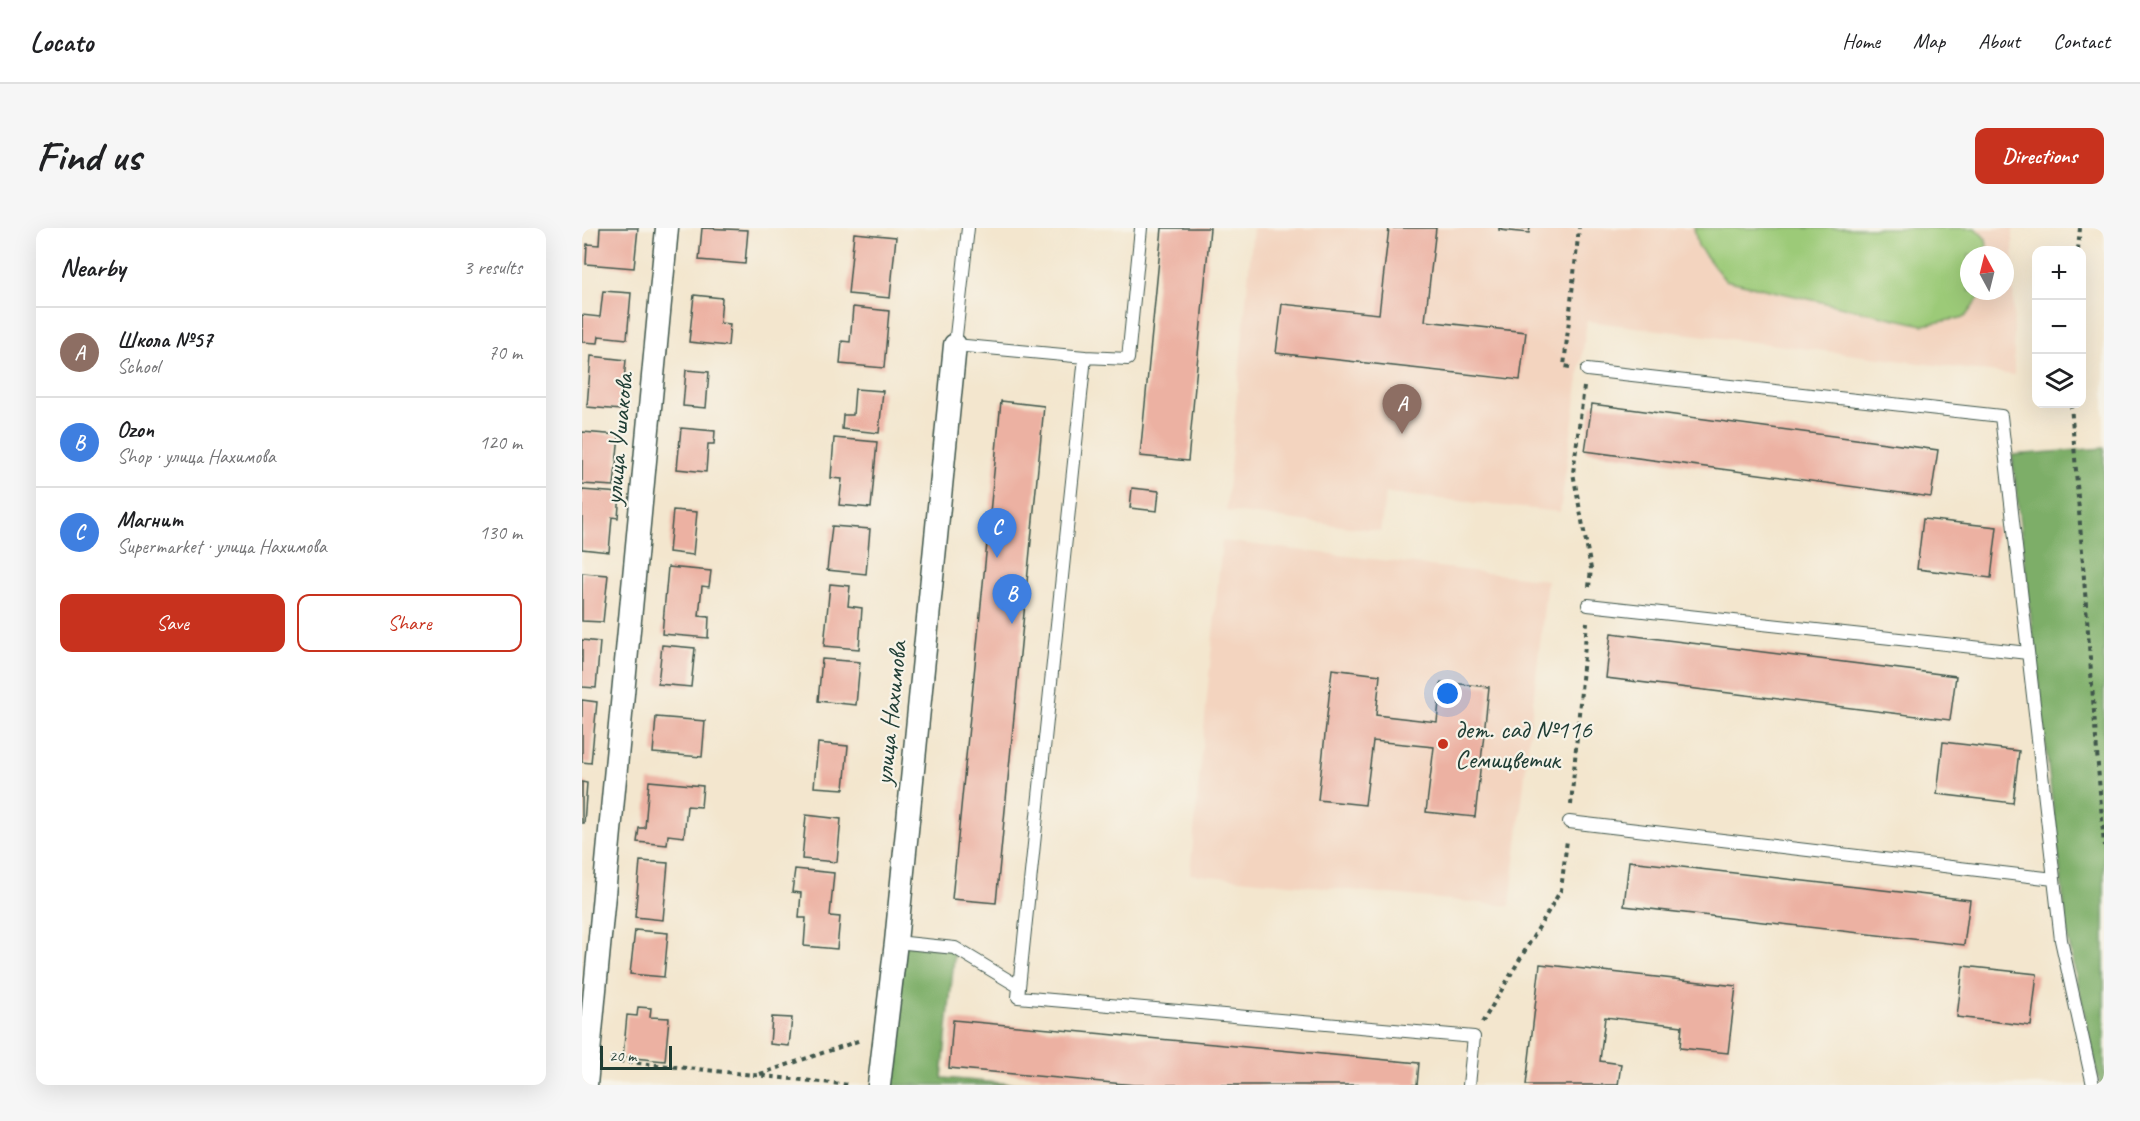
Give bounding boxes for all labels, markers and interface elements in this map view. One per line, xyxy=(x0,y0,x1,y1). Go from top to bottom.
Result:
text: Locato xyxy=(30,24,93,59)
text: Home xyxy=(1842,28,1880,54)
text: Map xyxy=(1913,28,1945,54)
text: About xyxy=(1978,28,2020,54)
text: Contact xyxy=(2053,28,2110,54)
button: Directions xyxy=(1975,128,2104,184)
text: Find us xyxy=(36,130,141,183)
north arrow xyxy=(1960,246,2014,300)
map controls xyxy=(2032,246,2086,408)
button: + xyxy=(2032,246,2086,300)
text: Nearby xyxy=(60,251,125,284)
text: 3 results xyxy=(463,255,522,280)
button: − xyxy=(2032,300,2086,354)
text: Школа №57 xyxy=(117,326,212,354)
text: A xyxy=(74,340,85,365)
text: 70 m xyxy=(488,340,522,365)
text: School xyxy=(117,354,160,379)
button: layers xyxy=(2032,354,2086,408)
street label: улица Ушакова xyxy=(596,370,641,508)
pin: A xyxy=(1382,384,1422,434)
text: Ozon xyxy=(117,416,154,444)
text: B xyxy=(74,430,85,455)
text: 120 m xyxy=(479,430,522,455)
text: Shop · улица Нахимова xyxy=(117,444,275,469)
text: Магнит xyxy=(117,506,183,534)
pin: C xyxy=(978,508,1016,558)
text: C xyxy=(75,520,84,545)
text: 130 m xyxy=(479,520,522,545)
text: Supermarket · улица Нахимова xyxy=(117,534,326,559)
pin: B xyxy=(992,574,1032,624)
button: Save xyxy=(60,594,285,652)
button: Share xyxy=(297,594,522,652)
street label: улица Нахимова xyxy=(866,638,915,789)
your location xyxy=(1433,679,1462,708)
place label: дет. сад №116 Семицветик xyxy=(1455,713,1593,776)
marker: дет. сад №116 Семицветик xyxy=(1436,737,1450,751)
scale bar xyxy=(600,1043,672,1070)
text: 20 m xyxy=(609,1046,636,1066)

